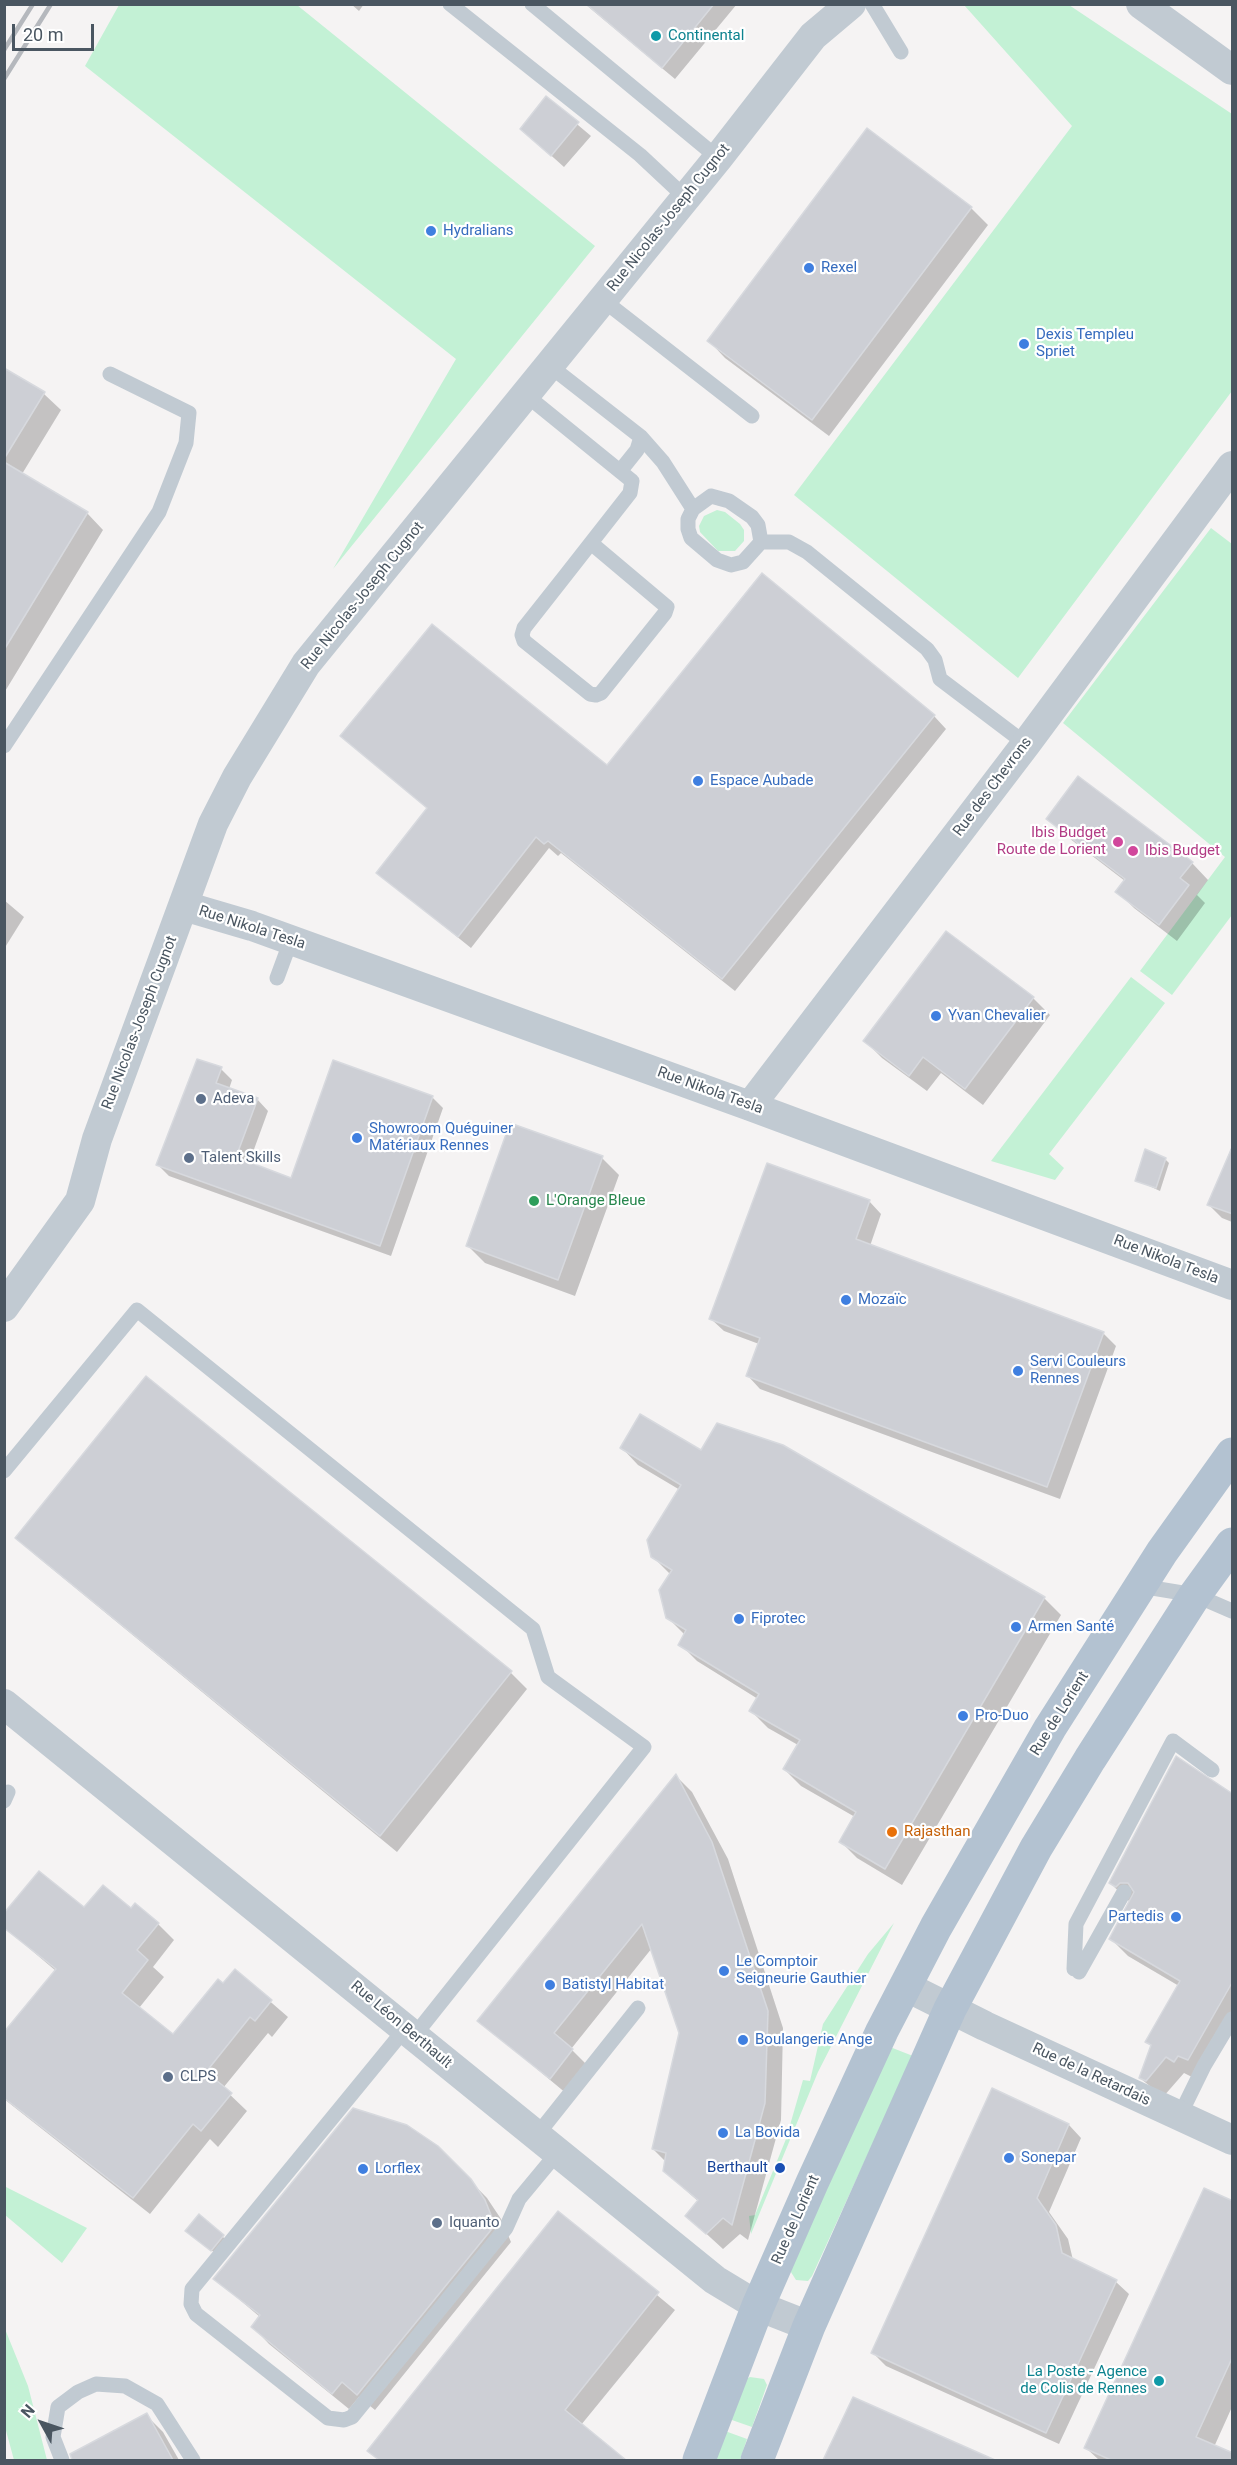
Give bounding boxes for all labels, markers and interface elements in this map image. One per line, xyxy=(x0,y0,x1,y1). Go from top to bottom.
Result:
scale bar xyxy=(15,12,98,50)
text: 20 m xyxy=(23,24,63,45)
place label: Continental xyxy=(668,27,744,45)
marker: Continental xyxy=(649,29,663,43)
street label: Rue Nicolas-Joseph Cugnot xyxy=(604,141,734,295)
place label: Hydralians xyxy=(443,222,514,240)
marker: Hydralians xyxy=(424,224,438,238)
place label: Rexel xyxy=(821,259,857,277)
marker: Rexel xyxy=(802,261,816,275)
place label: Dexis Templeu Spriet xyxy=(1036,326,1134,361)
marker: Dexis Templeu Spriet xyxy=(1017,337,1031,351)
street label: Rue Nicolas-Joseph Cugnot xyxy=(298,519,428,673)
street label: Rue des Chevrons xyxy=(950,734,1036,840)
place label: Espace Aubade xyxy=(710,772,813,790)
marker: Espace Aubade xyxy=(691,774,705,788)
place label: Ibis Budget Route de Lorient xyxy=(997,824,1106,859)
marker: Ibis Budget Route de Lorient xyxy=(1111,835,1125,849)
place label: Ibis Budget xyxy=(1145,842,1220,860)
marker: Ibis Budget xyxy=(1126,844,1140,858)
street label: Rue Nikola Tesla xyxy=(196,902,308,954)
street label: Rue Nicolas-Joseph Cugnot xyxy=(98,934,182,1112)
place label: Yvan Chevalier xyxy=(948,1007,1046,1025)
marker: Yvan Chevalier xyxy=(929,1009,943,1023)
street label: Rue Nikola Tesla xyxy=(655,1064,765,1118)
place label: Adeva xyxy=(213,1090,254,1108)
marker: Adeva xyxy=(194,1092,208,1106)
place label: Showroom Quéguiner Matériaux Rennes xyxy=(369,1120,513,1155)
marker: Showroom Quéguiner Matériaux Rennes xyxy=(350,1131,364,1145)
place label: Talent Skills xyxy=(201,1149,281,1167)
marker: Talent Skills xyxy=(182,1151,196,1165)
place label: L'Orange Bleue xyxy=(546,1192,646,1210)
marker: L'Orange Bleue xyxy=(527,1194,541,1208)
street label: Rue Nikola Tesla xyxy=(1111,1232,1221,1288)
place label: Mozaïc xyxy=(858,1291,907,1309)
marker: Mozaïc xyxy=(839,1293,853,1307)
place label: Servi Couleurs Rennes xyxy=(1030,1353,1126,1388)
marker: Servi Couleurs Rennes xyxy=(1011,1364,1025,1378)
place label: Fiprotec xyxy=(751,1610,806,1628)
marker: Fiprotec xyxy=(732,1612,746,1626)
place label: Armen Santé xyxy=(1028,1618,1114,1636)
marker: Armen Santé xyxy=(1009,1620,1023,1634)
street label: Rue de Lorient xyxy=(1027,1669,1093,1759)
place label: Pro-Duo xyxy=(975,1707,1029,1725)
marker: Pro-Duo xyxy=(956,1709,970,1723)
place label: Rajasthan xyxy=(904,1823,971,1841)
marker: Rajasthan xyxy=(885,1825,899,1839)
place label: Partedis xyxy=(1108,1908,1164,1926)
marker: Partedis xyxy=(1169,1910,1183,1924)
place label: Le Comptoir Seigneurie Gauthier xyxy=(736,1953,866,1988)
marker: Le Comptoir Seigneurie Gauthier xyxy=(717,1964,731,1978)
place label: Batistyl Habitat xyxy=(562,1976,664,1994)
street label: Rue Léon Berthault xyxy=(347,1977,455,2073)
marker: Batistyl Habitat xyxy=(543,1978,557,1992)
place label: Boulangerie Ange xyxy=(755,2031,872,2049)
marker: Boulangerie Ange xyxy=(736,2033,750,2047)
street label: Rue de la Retardais xyxy=(1029,2040,1153,2110)
place label: CLPS xyxy=(180,2068,216,2086)
marker: CLPS xyxy=(161,2070,175,2084)
place label: La Bovida xyxy=(735,2124,800,2142)
marker: La Bovida xyxy=(716,2126,730,2140)
place label: Sonepar xyxy=(1021,2149,1076,2167)
marker: Sonepar xyxy=(1002,2151,1016,2165)
place label: Berthault xyxy=(707,2159,768,2177)
place label: Lorflex xyxy=(375,2160,421,2178)
marker: Berthault xyxy=(773,2161,787,2175)
marker: Lorflex xyxy=(356,2162,370,2176)
street label: Rue de Lorient xyxy=(768,2173,824,2267)
place label: Iquanto xyxy=(449,2214,500,2232)
marker: Iquanto xyxy=(430,2216,444,2230)
place label: La Poste - Agence de Colis de Rennes xyxy=(1020,2363,1147,2398)
marker: La Poste - Agence de Colis de Rennes xyxy=(1152,2374,1166,2388)
north arrow xyxy=(12,2393,72,2453)
text: N xyxy=(17,2401,39,2422)

